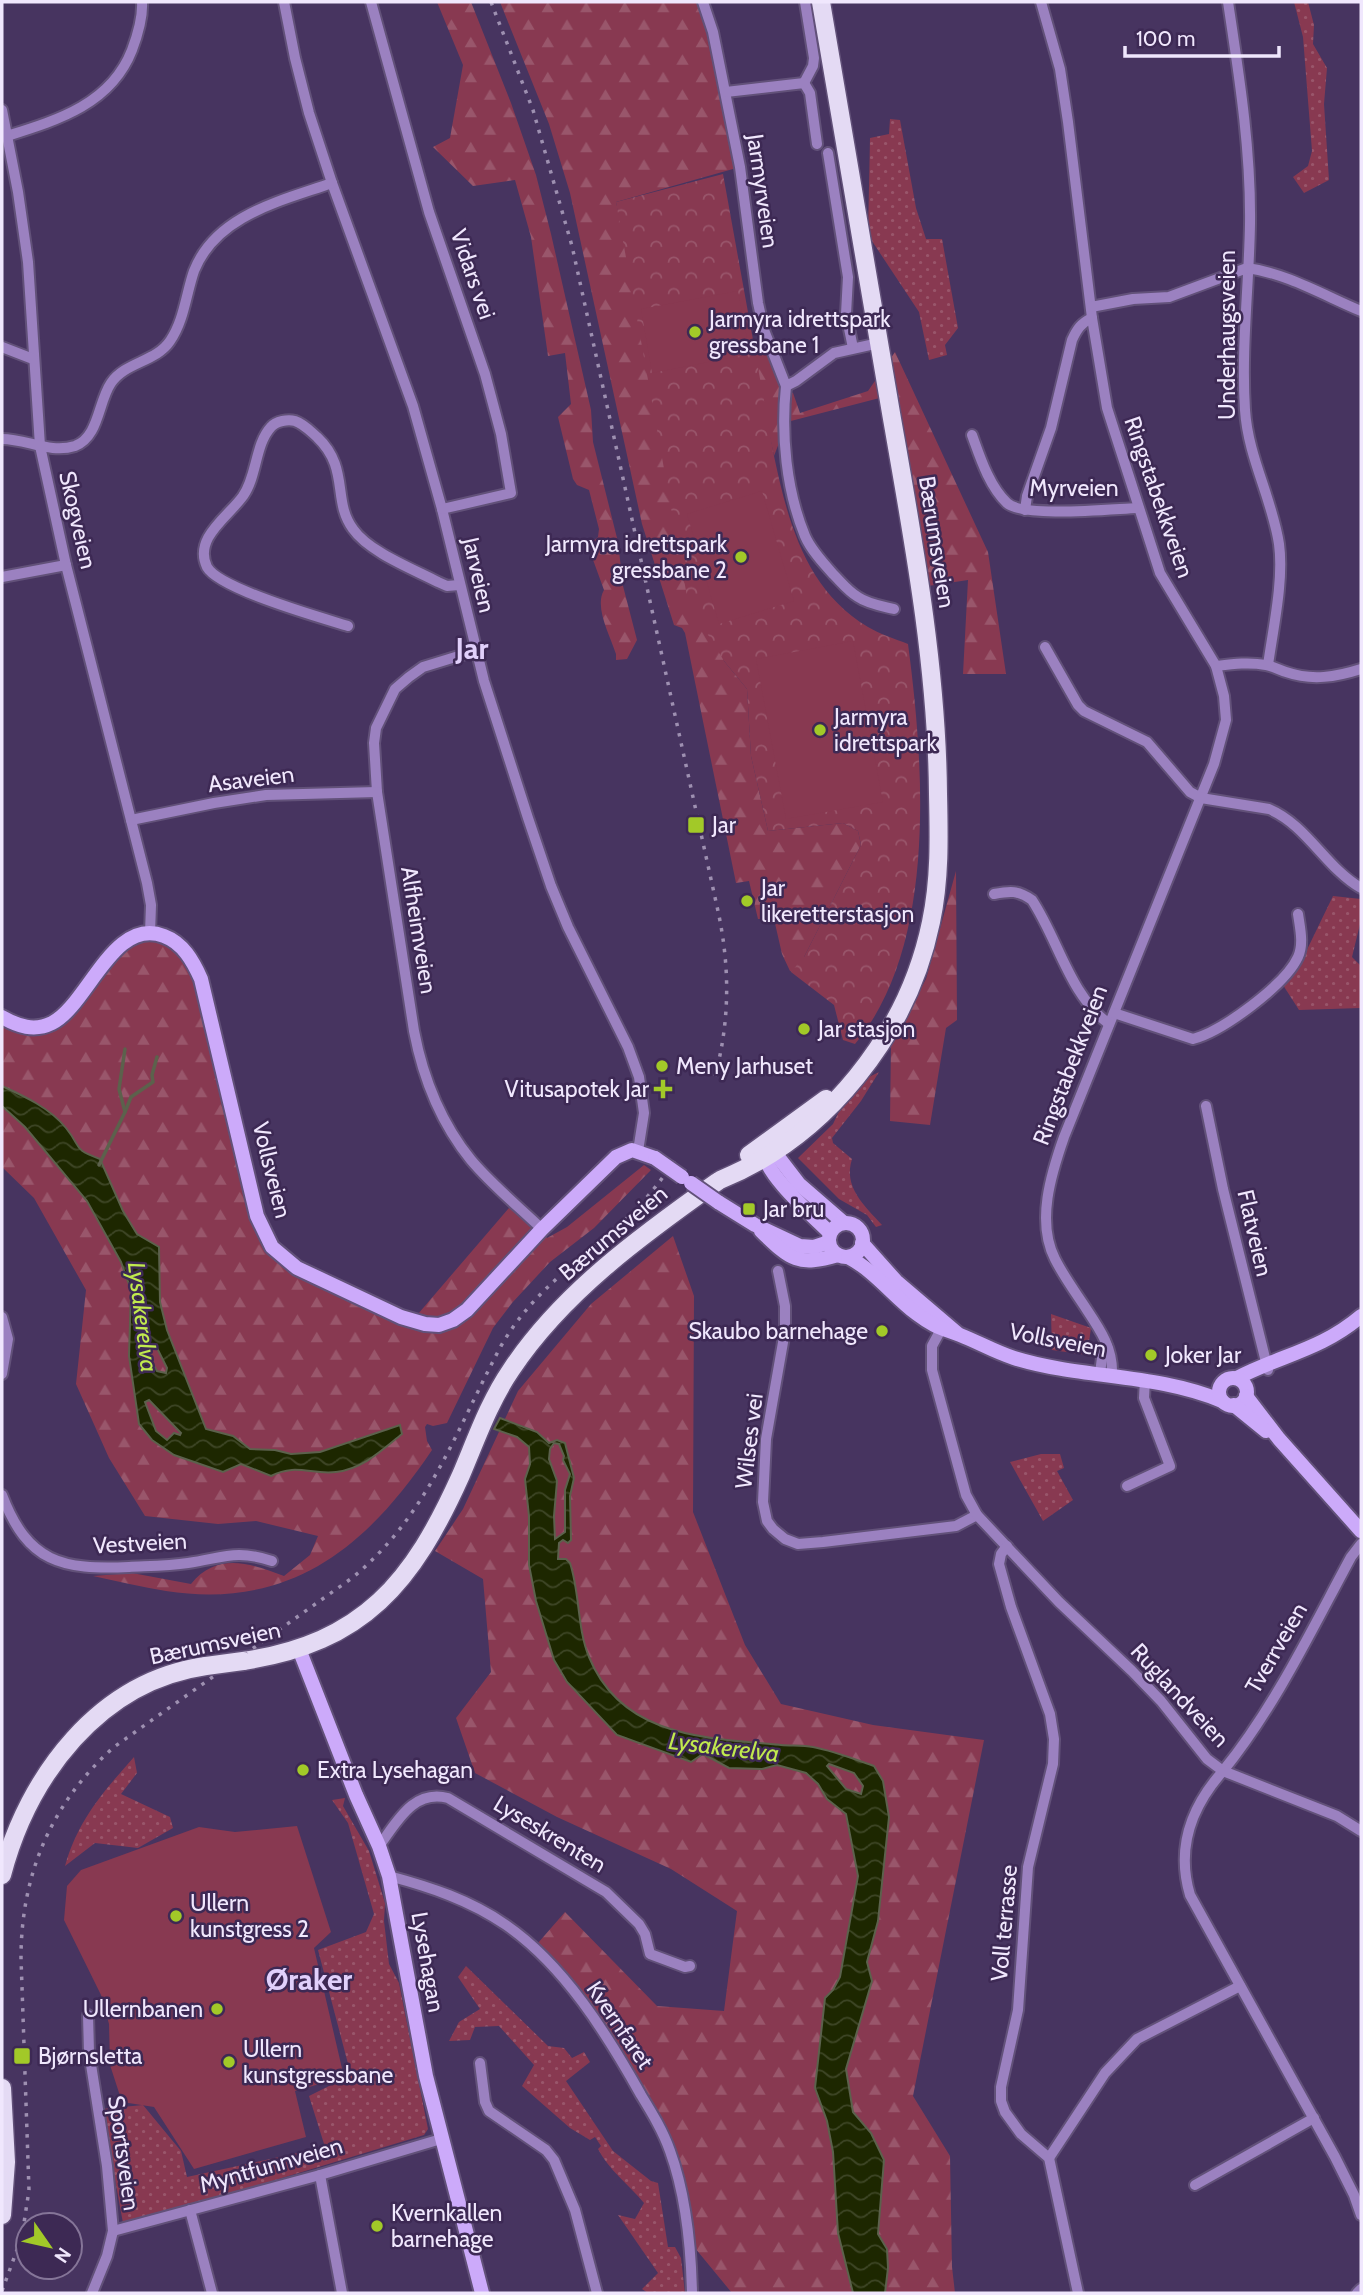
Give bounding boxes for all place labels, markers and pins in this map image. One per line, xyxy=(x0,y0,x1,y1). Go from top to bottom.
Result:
place label: Jarmyra idrettspark gressbane 1 xyxy=(708,305,891,359)
marker: Jarmyra idrettspark gressbane 1 xyxy=(687,324,703,340)
place label: Jarmyra idrettspark gressbane 2 xyxy=(544,530,728,584)
marker: Jarmyra idrettspark gressbane 2 xyxy=(733,549,749,565)
place label: Jarmyra idrettspark xyxy=(833,703,938,757)
marker: Jarmyra idrettspark xyxy=(812,722,828,738)
place label: Jar xyxy=(711,811,737,839)
marker: Jar xyxy=(686,815,706,835)
place label: Jar likeretterstasjon xyxy=(760,874,914,928)
marker: Jar likeretterstasjon xyxy=(739,893,755,909)
place label: Jar stasjon xyxy=(817,1015,915,1043)
marker: Jar stasjon xyxy=(796,1021,812,1037)
place label: Meny Jarhuset xyxy=(676,1052,813,1080)
marker: Meny Jarhuset xyxy=(654,1058,670,1074)
place label: Vitusapotek Jar xyxy=(505,1075,650,1103)
marker: Vitusapotek Jar xyxy=(655,1081,671,1097)
place label: Jar bru xyxy=(762,1195,824,1223)
marker: Jar bru xyxy=(741,1201,757,1217)
place label: Skaubo barnehage xyxy=(688,1317,868,1345)
marker: Skaubo barnehage xyxy=(874,1323,890,1339)
place label: Joker Jar xyxy=(1164,1341,1242,1369)
marker: Joker Jar xyxy=(1143,1347,1159,1363)
place label: Extra Lysehagan xyxy=(317,1756,473,1784)
marker: Extra Lysehagan xyxy=(295,1762,311,1778)
place label: Ullern kunstgress 2 xyxy=(190,1889,309,1943)
marker: Ullern kunstgress 2 xyxy=(168,1908,184,1924)
place label: Ullernbanen xyxy=(83,1995,203,2023)
marker: Ullernbanen xyxy=(209,2001,225,2017)
place label: Ullern kunstgressbane xyxy=(243,2035,393,2089)
place label: Bjørnsletta xyxy=(38,2042,142,2070)
marker: Bjørnsletta xyxy=(12,2046,32,2066)
marker: Ullern kunstgressbane xyxy=(221,2054,237,2070)
place label: Kvernkallen barnehage xyxy=(391,2199,502,2253)
marker: Kvernkallen barnehage xyxy=(369,2218,385,2234)

